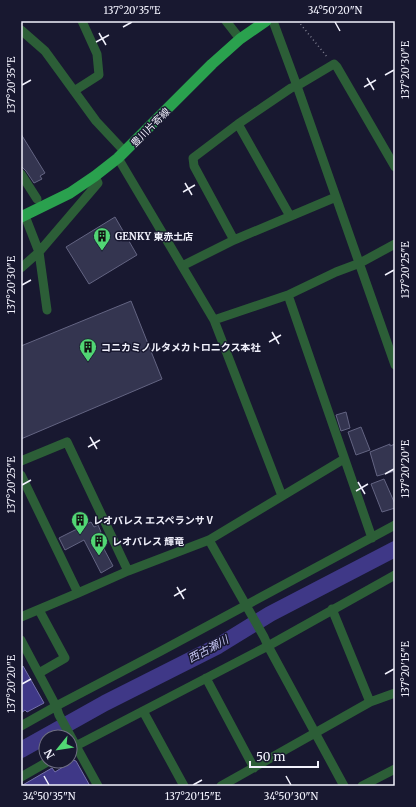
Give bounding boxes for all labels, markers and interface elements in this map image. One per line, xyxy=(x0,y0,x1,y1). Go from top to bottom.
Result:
text: 137°20'35"E xyxy=(104,4,161,17)
text: 34°50'20"N xyxy=(308,4,363,17)
text: 137°20'30"E xyxy=(399,40,412,99)
text: 137°20'35"E xyxy=(5,56,18,113)
street label: 豊川片寄線 xyxy=(128,105,173,150)
building icon: GENKY 東赤土店 xyxy=(92,226,112,251)
place label: GENKY 東赤土店 xyxy=(115,230,193,243)
text: 137°20'25"E xyxy=(399,241,412,299)
text: 137°20'30"E xyxy=(5,255,18,314)
building icon: コニカミノルタメカトロニクス本社 xyxy=(78,337,98,362)
place label: コニカミノルタメカトロニクス本社 xyxy=(101,341,261,354)
text: 137°20'20"E xyxy=(399,439,412,498)
text: 137°20'25"E xyxy=(5,456,18,514)
building icon: レオパレス エスペランサⅤ xyxy=(70,510,90,535)
place label: レオパレス エスペランサⅤ xyxy=(93,514,215,527)
building icon: レオパレス 輝竜 xyxy=(89,531,109,556)
place label: レオパレス 輝竜 xyxy=(112,535,184,548)
water label: 西古瀬川 xyxy=(185,632,232,666)
text: 137°20'15"E xyxy=(399,640,412,697)
text: 137°20'20"E xyxy=(5,654,18,713)
north arrow xyxy=(38,729,78,769)
scale bar xyxy=(250,743,318,769)
text: N xyxy=(41,746,58,761)
text: 50 m xyxy=(256,749,285,764)
text: 34°50'35"N xyxy=(22,790,76,803)
text: 137°20'15"E xyxy=(165,790,222,803)
text: 34°50'30"N xyxy=(264,790,318,803)

